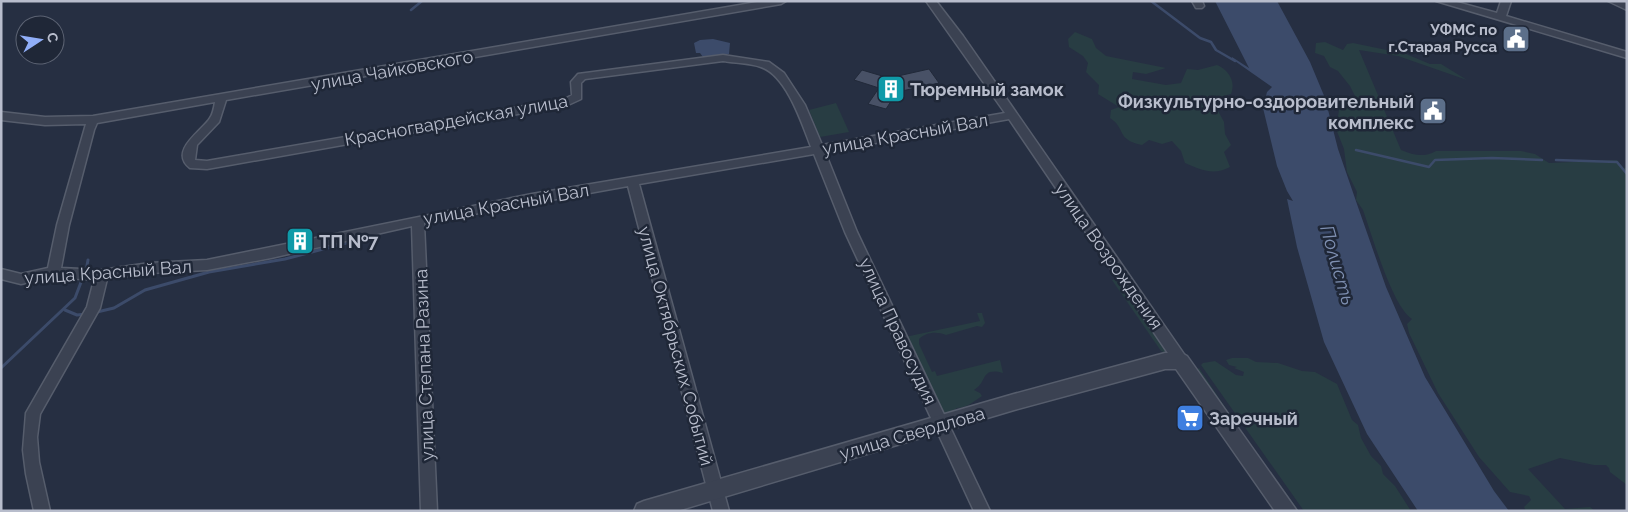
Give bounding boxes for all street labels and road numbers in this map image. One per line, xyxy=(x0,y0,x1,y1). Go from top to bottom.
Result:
street label: улица Чайковского xyxy=(309,45,475,95)
street label: Красногвардейская улица xyxy=(343,90,569,150)
street label: улица Красный Вал xyxy=(821,109,989,159)
street label: улица Красный Вал xyxy=(422,179,590,229)
street label: улица Возрождения xyxy=(1050,179,1168,333)
street label: улица Октябрьских Событий xyxy=(634,224,718,468)
street label: улица Правосудия xyxy=(855,254,941,408)
street label: улица Красный Вал xyxy=(24,256,192,288)
street label: улица Степана Разина xyxy=(410,269,438,461)
street label: улица Свердлова xyxy=(837,402,987,464)

